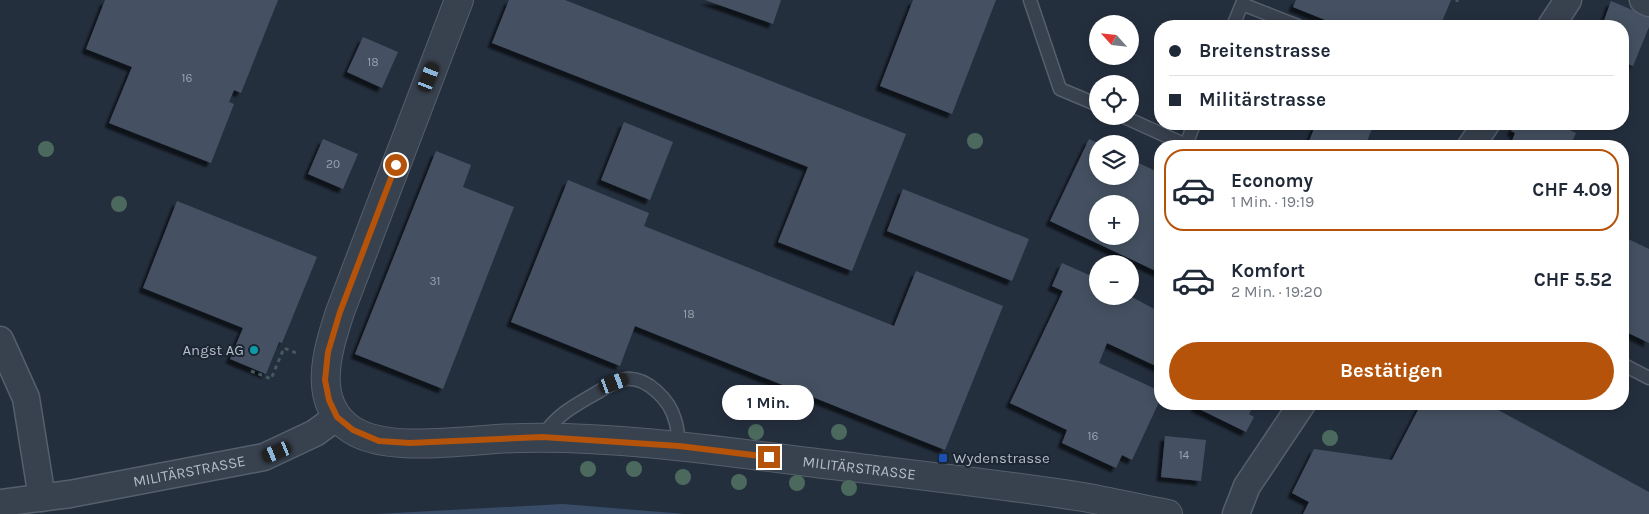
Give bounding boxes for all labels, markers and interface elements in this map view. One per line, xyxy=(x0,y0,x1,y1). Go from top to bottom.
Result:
north arrow xyxy=(1089,15,1139,65)
map controls xyxy=(1089,15,1139,305)
text: Breitenstrasse xyxy=(1199,40,1331,62)
house number: 18 xyxy=(367,55,379,69)
car xyxy=(416,60,441,94)
house number: 16 xyxy=(182,71,193,85)
button: locate xyxy=(1089,75,1139,125)
text: Militärstrasse xyxy=(1199,89,1326,111)
button: layers xyxy=(1089,135,1139,185)
route start xyxy=(385,154,407,176)
house number: 20 xyxy=(326,157,340,171)
icon: car xyxy=(1171,168,1216,213)
text: Economy xyxy=(1231,170,1313,192)
text: CHF 4.09 xyxy=(1532,179,1612,201)
text: 1 Min. · 19:19 xyxy=(1231,192,1314,211)
button: + xyxy=(1089,195,1139,245)
button: − xyxy=(1089,255,1139,305)
icon: car xyxy=(1171,258,1216,303)
text: Komfort xyxy=(1231,260,1305,282)
text: CHF 5.52 xyxy=(1534,269,1612,291)
house number: 31 xyxy=(429,274,441,288)
text: 2 Min. · 19:20 xyxy=(1231,282,1322,301)
house number: 18 xyxy=(683,307,695,321)
place label: Angst AG xyxy=(183,341,244,359)
button: Bestätigen xyxy=(1169,342,1614,400)
marker: Angst AG xyxy=(248,344,260,356)
car xyxy=(597,371,630,395)
callout: 1 Min. xyxy=(723,384,815,420)
text: 1 Min. xyxy=(747,393,789,412)
house number: 16 xyxy=(1088,429,1099,443)
car xyxy=(260,439,293,465)
route end xyxy=(758,446,780,468)
house number: 14 xyxy=(1179,448,1190,462)
place label: Wydenstrasse xyxy=(953,449,1050,467)
street label: MILITÄRSTRASSE xyxy=(132,452,247,491)
street label: MILITÄRSTRASSE xyxy=(802,452,917,484)
marker: Wydenstrasse xyxy=(937,452,949,464)

